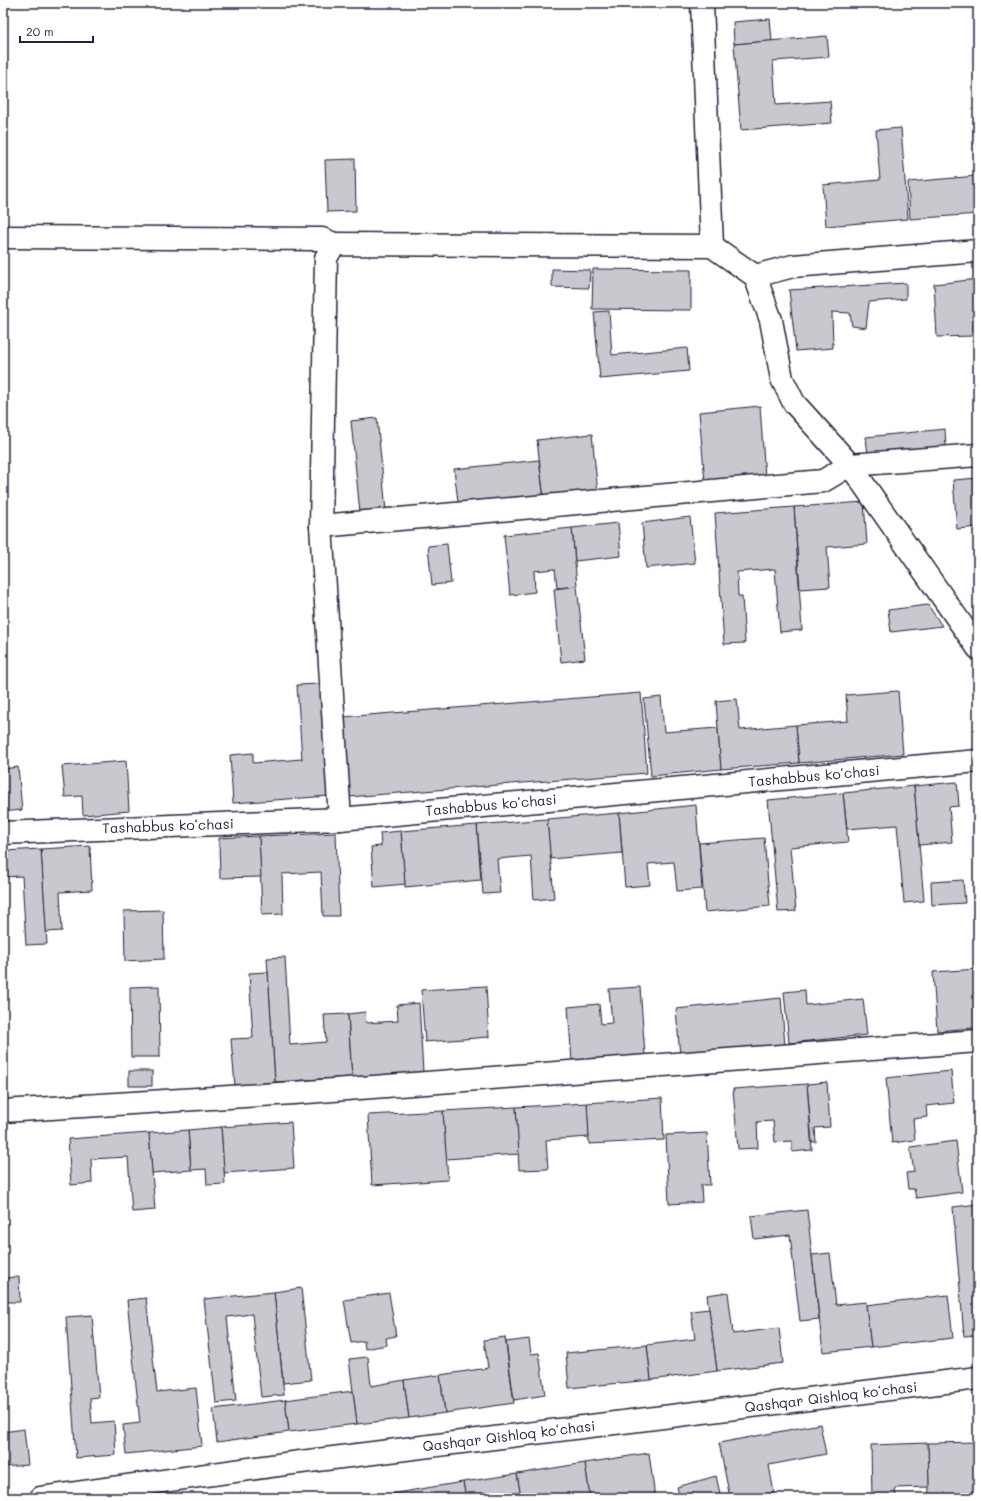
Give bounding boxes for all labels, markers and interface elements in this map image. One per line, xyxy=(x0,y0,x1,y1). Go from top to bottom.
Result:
scale bar xyxy=(20,18,93,44)
text: 20 m xyxy=(26,23,54,39)
street label: Tashabbus koʻchasi xyxy=(747,760,880,791)
street label: Tashabbus koʻchasi xyxy=(424,789,557,820)
street label: Tashabbus koʻchasi xyxy=(102,814,234,837)
street label: Qashqar Qishloq koʻchasi xyxy=(744,1376,918,1417)
street label: Qashqar Qishloq koʻchasi xyxy=(422,1415,596,1456)

